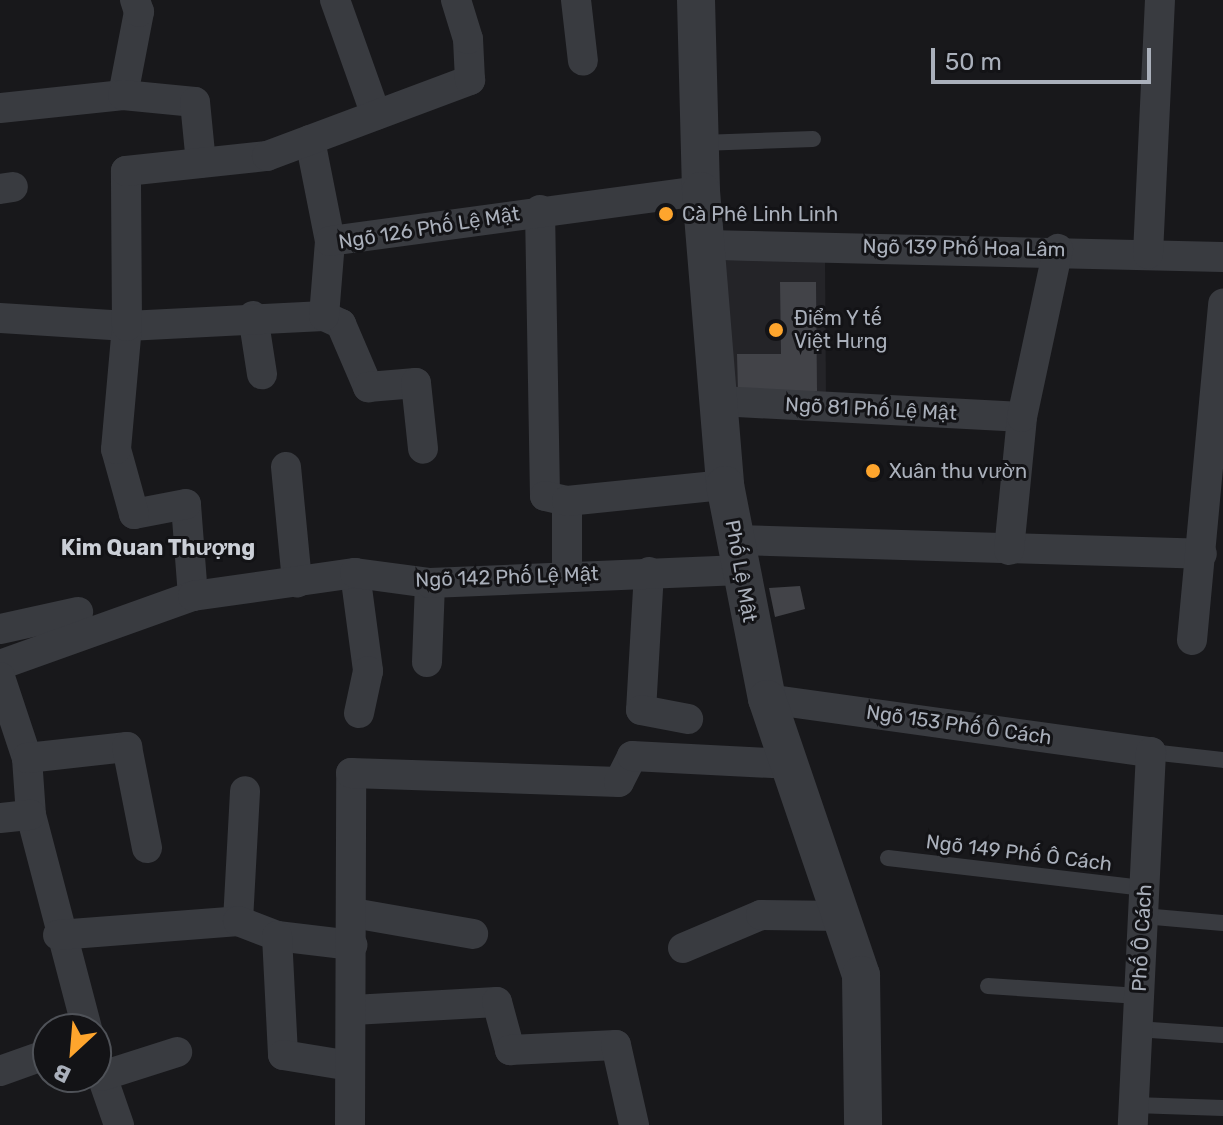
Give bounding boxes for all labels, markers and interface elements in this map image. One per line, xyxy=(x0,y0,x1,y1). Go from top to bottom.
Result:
scale bar xyxy=(935,32,1155,82)
text: 50 m xyxy=(945,48,1002,76)
street label: Ngõ 126 Phố Lệ Mật xyxy=(337,202,521,254)
place label: Cà Phê Linh Linh xyxy=(682,202,838,226)
marker: Cà Phê Linh Linh xyxy=(657,205,675,223)
street label: Ngõ 139 Phố Hoa Lâm xyxy=(862,234,1066,262)
place label: Điểm Y tế Việt Hưng xyxy=(794,306,887,353)
marker: Điểm Y tế Việt Hưng xyxy=(765,319,787,341)
street label: Ngõ 81 Phố Lệ Mật xyxy=(785,393,957,425)
place label: Xuân thu vườn xyxy=(889,459,1028,483)
marker: Xuân thu vườn xyxy=(864,462,882,480)
street label: Phố Lệ Mật xyxy=(720,518,762,624)
district label: Kim Quan Thượng xyxy=(61,535,255,561)
street label: Ngõ 142 Phố Lệ Mật xyxy=(415,562,599,592)
street label: Ngõ 153 Phố Ô Cách xyxy=(865,700,1053,750)
street label: Ngõ 149 Phố Ô Cách xyxy=(925,830,1113,876)
street label: Phố Ô Cách xyxy=(1127,884,1157,992)
north arrow xyxy=(32,1013,112,1093)
text: B xyxy=(49,1058,75,1089)

